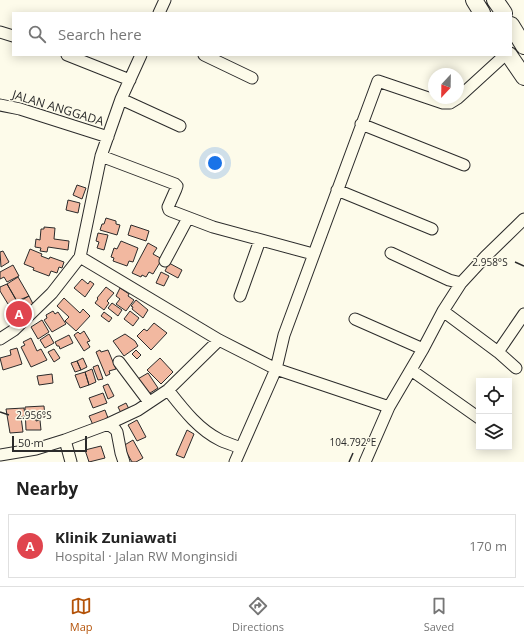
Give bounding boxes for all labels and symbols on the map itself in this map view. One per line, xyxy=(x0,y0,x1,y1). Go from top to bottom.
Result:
north arrow xyxy=(428,68,464,104)
street label: JALAN ANGGADA xyxy=(9,85,106,130)
your location xyxy=(205,153,225,173)
text: 2.958°S xyxy=(472,255,508,269)
pin: A xyxy=(6,299,32,329)
text: 2.956°S xyxy=(16,408,52,422)
scale bar xyxy=(12,434,87,453)
text: 104.792°E xyxy=(330,435,376,449)

